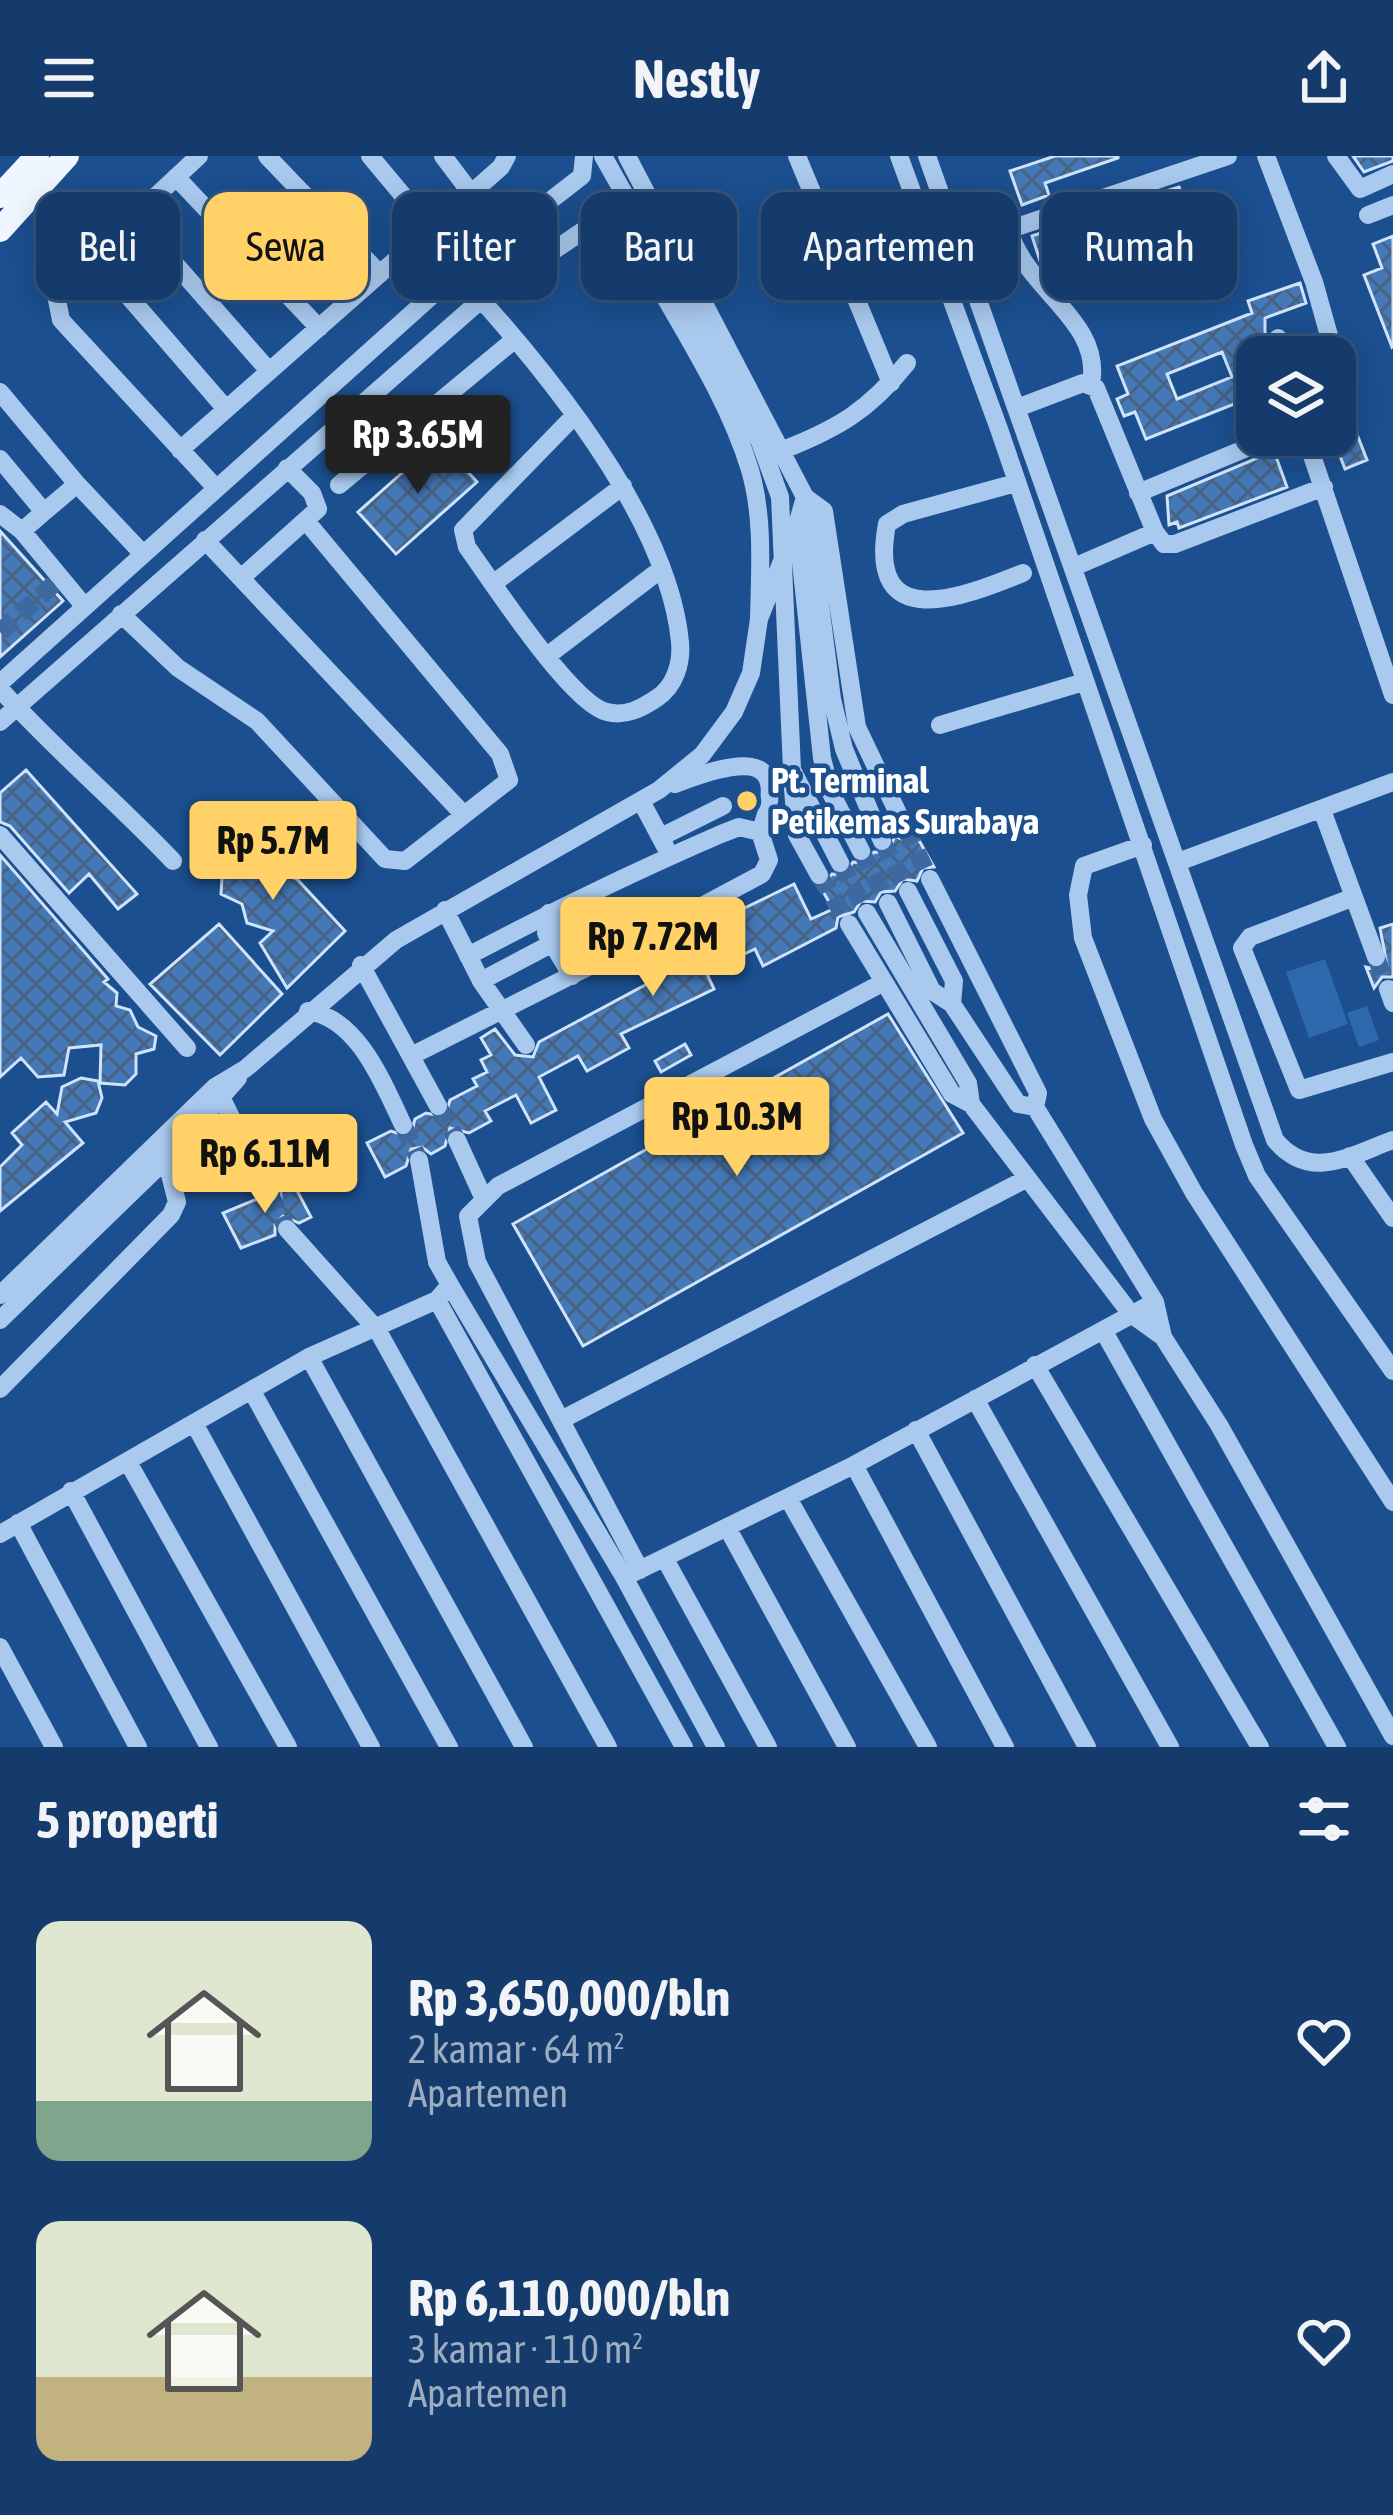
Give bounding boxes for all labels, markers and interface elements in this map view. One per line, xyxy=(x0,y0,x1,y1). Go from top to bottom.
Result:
icon: menu xyxy=(36,45,102,111)
icon: share xyxy=(1291,45,1357,111)
text: Nestly xyxy=(633,48,760,109)
chip: Beli xyxy=(36,192,180,300)
chip: Sewa xyxy=(204,192,368,300)
chip: Filter xyxy=(392,192,557,300)
chip: Baru xyxy=(581,192,737,300)
chip: Apartemen xyxy=(761,192,1018,300)
chip: Rumah xyxy=(1042,192,1237,300)
map controls xyxy=(1236,336,1356,456)
button: layers xyxy=(1236,336,1356,456)
pin: Rp 3.65M xyxy=(294,395,542,497)
text: Rp 3.65M xyxy=(352,412,484,456)
place label: Pt. Terminal Petikemas Surabaya xyxy=(771,759,1039,842)
marker: Pt. Terminal Petikemas Surabaya xyxy=(734,788,760,814)
pin: Rp 5.7M xyxy=(162,801,384,903)
text: Rp 5.7M xyxy=(216,818,330,862)
pin: Rp 7.72M xyxy=(529,897,777,999)
text: Rp 7.72M xyxy=(587,914,719,958)
pin: Rp 10.3M xyxy=(613,1077,861,1179)
text: Rp 10.3M xyxy=(671,1094,803,1138)
pin: Rp 6.11M xyxy=(141,1114,389,1216)
text: Rp 6.11M xyxy=(199,1131,331,1175)
icon: filters xyxy=(1291,1786,1357,1852)
text: 5 properti xyxy=(36,1790,218,1849)
text: Rp 3,650,000/bln xyxy=(408,1968,730,2027)
icon: home xyxy=(132,1969,276,2113)
icon: heart xyxy=(1291,2008,1357,2074)
text: 2 kamar · 64 m² xyxy=(408,2027,625,2071)
text: Apartemen xyxy=(408,2071,568,2115)
text: Rp 6,110,000/bln xyxy=(408,2268,730,2327)
icon: home xyxy=(132,2269,276,2413)
icon: heart xyxy=(1291,2308,1357,2374)
text: 3 kamar · 110 m² xyxy=(408,2327,643,2371)
text: Apartemen xyxy=(408,2371,568,2415)

